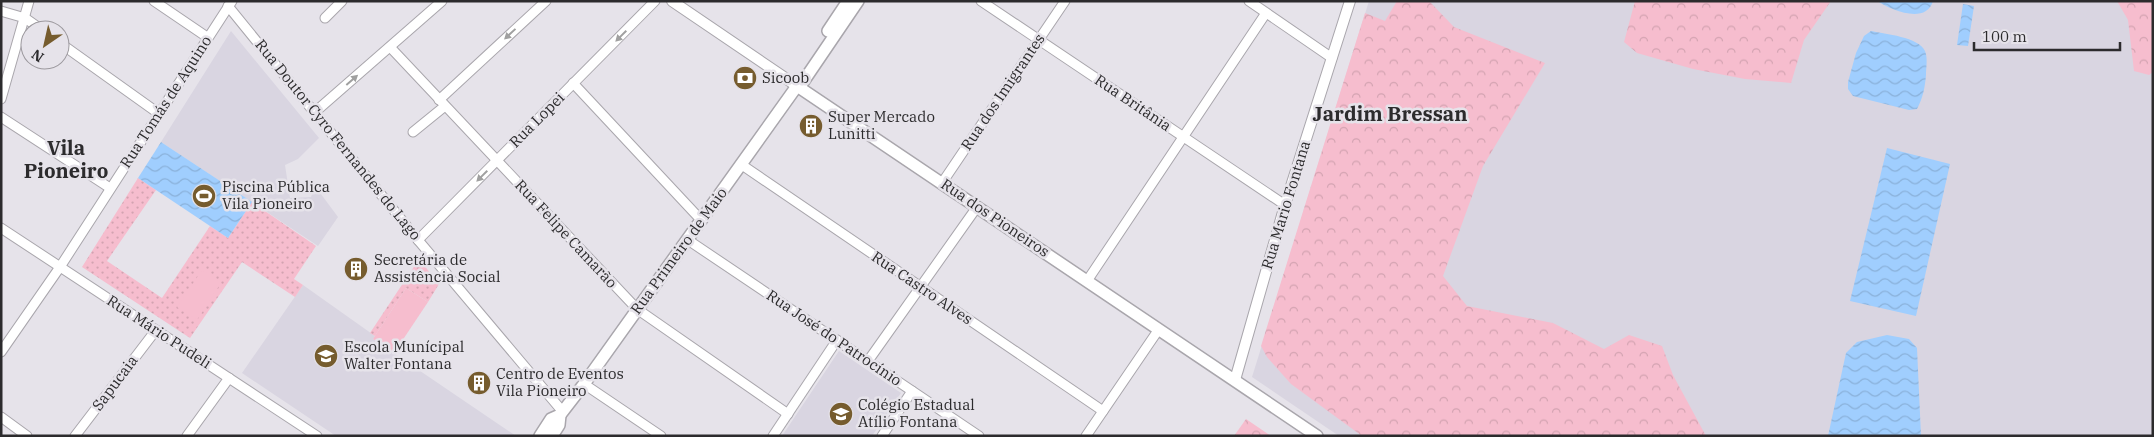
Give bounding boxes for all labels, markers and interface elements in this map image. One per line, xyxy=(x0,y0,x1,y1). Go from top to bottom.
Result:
north arrow xyxy=(20,20,70,70)
scale bar xyxy=(1974,20,2120,52)
text: 100 m xyxy=(1982,27,2027,46)
one-way arrow xyxy=(505,28,517,40)
one-way arrow xyxy=(615,30,627,42)
street label: Rua dos Imigrantes xyxy=(956,30,1049,154)
street label: Rua Tomás de Aquino xyxy=(116,32,215,171)
street label: Rua Doutor Cyro Fernandes do Lago xyxy=(251,35,425,244)
text: N xyxy=(28,45,47,66)
bank icon: Sicoob xyxy=(732,65,758,91)
place label: Sicoob xyxy=(762,68,809,87)
street label: Rua Britânia xyxy=(1091,70,1175,135)
one-way arrow xyxy=(346,75,358,86)
street label: Rua Lopei xyxy=(505,88,568,151)
district label: Jardim Bressan xyxy=(1313,100,1467,127)
place label: Super Mercado Lunitti xyxy=(828,107,935,143)
building icon: Super Mercado Lunitti xyxy=(798,113,824,139)
district label: Vila Pioneiro xyxy=(24,134,108,184)
street label: Rua Mario Fontana xyxy=(1257,138,1314,272)
one-way arrow xyxy=(476,170,488,182)
street label: Rua dos Pioneiros xyxy=(937,174,1053,261)
street label: Rua Felipe Camarão xyxy=(511,175,622,292)
place label: Piscina Pública Vila Pioneiro xyxy=(222,177,330,213)
sports icon: Piscina Pública Vila Pioneiro xyxy=(191,183,217,209)
street label: Rua Primeiro de Maio xyxy=(626,184,731,318)
street label: Rua Castro Alves xyxy=(868,247,976,328)
place label: Secretária de Assistência Social xyxy=(374,250,500,286)
building icon: Secretária de Assistência Social xyxy=(343,256,369,282)
street label: Rua José do Patrocínio xyxy=(763,285,906,390)
street label: Rua Mário Pudeli xyxy=(104,291,215,373)
place label: Escola Munícipal Walter Fontana xyxy=(344,337,464,373)
school or university icon: Escola Munícipal Walter Fontana xyxy=(313,343,339,369)
street label: Sapucaia xyxy=(88,351,142,414)
place label: Centro de Eventos Vila Pioneiro xyxy=(496,364,624,400)
building icon: Centro de Eventos Vila Pioneiro xyxy=(466,370,492,396)
place label: Colégio Estadual Atílio Fontana xyxy=(858,395,975,431)
school or university icon: Colégio Estadual Atílio Fontana xyxy=(828,401,854,427)

